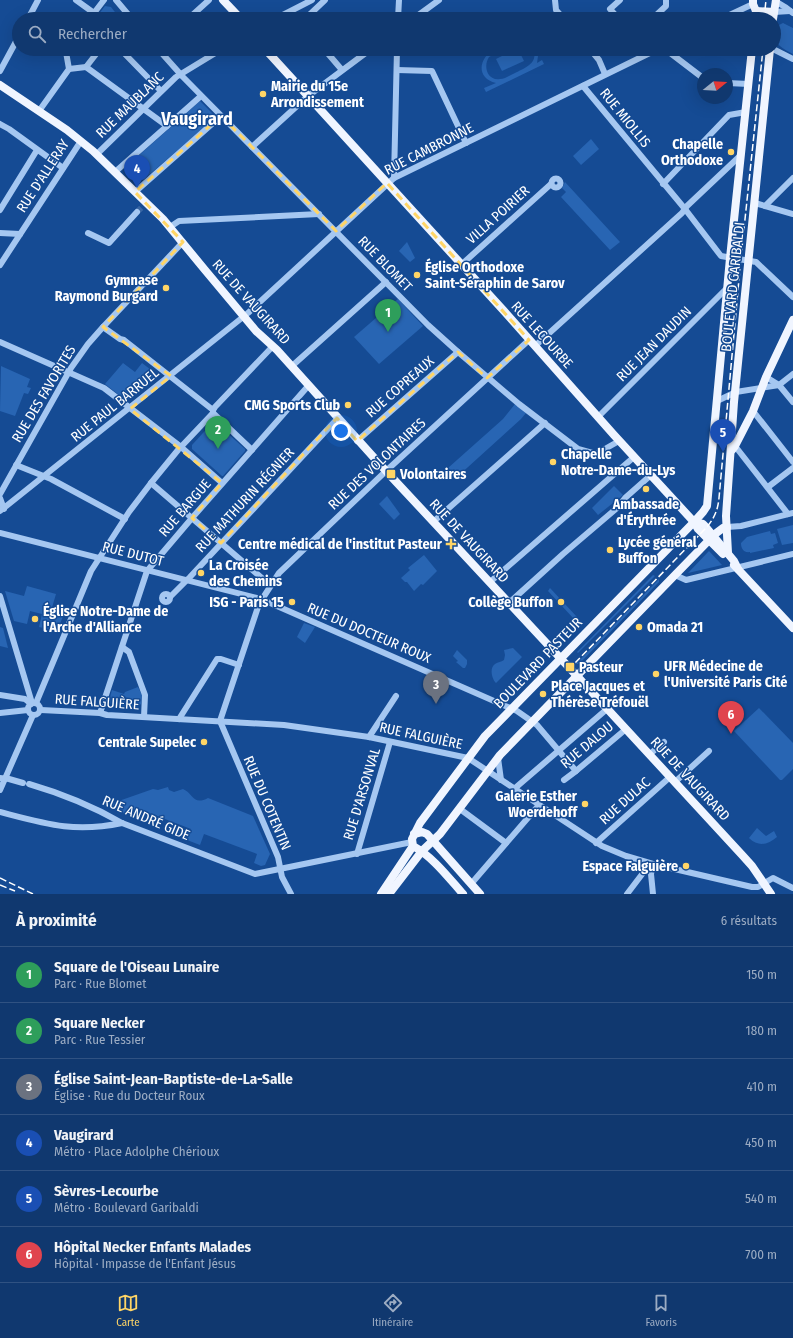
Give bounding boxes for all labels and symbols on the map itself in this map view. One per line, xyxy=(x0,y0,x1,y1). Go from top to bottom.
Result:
street label: RUE MAUBLANC xyxy=(92,68,168,142)
north arrow xyxy=(697,68,733,104)
place label: Mairie du 15e Arrondissement xyxy=(270,78,365,111)
street label: RUE MIOLLIS xyxy=(596,85,654,151)
marker: Mairie du 15e Arrondissement xyxy=(258,89,268,99)
district label: Vaugirard xyxy=(160,108,233,130)
street label: RUE CAMBRONNE xyxy=(382,119,477,179)
street label: RUE D'ALLERAY xyxy=(13,136,73,216)
place label: Chapelle Orthodoxe xyxy=(661,136,723,169)
marker: Chapelle Orthodoxe xyxy=(726,147,736,157)
pin: 4 xyxy=(124,155,150,188)
street label: VILLA POIRIER xyxy=(463,182,533,248)
street label: BOULEVARD GARIBALDI xyxy=(718,221,748,353)
street label: RUE BLOMET xyxy=(354,233,416,296)
street label: RUE DE VAUGIRARD xyxy=(208,256,294,348)
place label: Église Orthodoxe Saint-Séraphin de Sarov xyxy=(425,258,565,292)
marker: Église Orthodoxe Saint-Séraphin de Sarov xyxy=(412,270,422,280)
place label: Gymnase Raymond Burgard xyxy=(55,272,158,305)
marker: Gymnase Raymond Burgard xyxy=(161,283,171,293)
street label: RUE LECOURBE xyxy=(508,298,577,372)
pin: 1 xyxy=(375,299,401,332)
street label: RUE JEAN DAUDIN xyxy=(613,303,695,385)
street label: RUE DES FAVORITES xyxy=(8,342,80,446)
street label: RUE COPREAUX xyxy=(362,353,438,421)
street label: RUE PAUL BARRUEL xyxy=(68,364,162,446)
place label: CMG Sports Club xyxy=(244,397,340,414)
marker: CMG Sports Club xyxy=(343,400,353,410)
street label: RUE DES VOLONTAIRES xyxy=(325,414,429,514)
pin: 2 xyxy=(205,416,231,449)
pin: 5 xyxy=(710,419,736,452)
your location xyxy=(331,421,351,441)
street label: RUE MATHURIN RÉGNIER xyxy=(191,443,298,556)
place label: Chapelle Notre-Dame-du-Lys xyxy=(561,446,675,479)
marker: Chapelle Notre-Dame-du-Lys xyxy=(548,457,558,467)
place label: Volontaires xyxy=(399,466,466,483)
marker: Volontaires xyxy=(385,468,397,480)
street label: RUE BARGUE xyxy=(155,475,215,540)
marker: Ambassade d'Érythrée xyxy=(641,484,651,494)
street label: RUE DE VAUGIRARD xyxy=(426,496,512,586)
place label: Ambassade d'Érythrée xyxy=(612,496,679,529)
place label: Lycée général Buffon xyxy=(618,534,697,567)
place label: Centre médical de l'institut Pasteur xyxy=(238,536,443,553)
street label: RUE DUTOT xyxy=(100,538,166,570)
marker: Centre médical de l'institut Pasteur xyxy=(445,538,457,550)
marker: Lycée général Buffon xyxy=(605,545,615,555)
place label: La Croisée des Chemins xyxy=(209,557,282,590)
marker: La Croisée des Chemins xyxy=(196,568,206,578)
place label: ISG - Paris 15 xyxy=(209,594,284,611)
place label: Collège Buffon xyxy=(468,594,553,611)
marker: ISG - Paris 15 xyxy=(287,597,297,607)
marker: Collège Buffon xyxy=(556,597,566,607)
street label: RUE DU DOCTEUR ROUX xyxy=(305,599,434,667)
place label: Église Notre-Dame de l'Arche d'Alliance xyxy=(43,602,168,636)
marker: Église Notre-Dame de l'Arche d'Alliance xyxy=(30,614,40,624)
street label: BOULEVARD PASTEUR xyxy=(490,614,586,712)
place label: Omada 21 xyxy=(647,619,703,636)
marker: Omada 21 xyxy=(634,622,644,632)
place label: UFR Médecine de l'Université Paris Cité xyxy=(664,658,787,691)
place label: Pasteur xyxy=(579,659,624,676)
marker: Pasteur xyxy=(564,661,576,673)
marker: UFR Médecine de l'Université Paris Cité xyxy=(651,669,661,679)
pin: 3 xyxy=(423,671,449,704)
place label: Place Jacques et Thérèse Tréfouël xyxy=(551,678,649,711)
marker: Place Jacques et Thérèse Tréfouël xyxy=(538,689,548,699)
street label: RUE FALGUIÈRE xyxy=(54,690,140,713)
pin: 6 xyxy=(718,701,744,734)
street label: RUE FALGUIÈRE xyxy=(378,718,465,753)
street label: RUE DALOU xyxy=(557,718,617,772)
place label: Centrale Supelec xyxy=(98,734,197,751)
street label: RUE DE VAUGIRARD xyxy=(647,734,733,824)
marker: Centrale Supelec xyxy=(199,737,209,747)
street label: RUE D'ARSONVAL xyxy=(340,746,384,842)
street label: RUE DU COTENTIN xyxy=(240,753,294,853)
street label: RUE DULAC xyxy=(596,774,654,828)
place label: Galerie Esther Woerdehoff xyxy=(495,788,578,821)
street label: RUE ANDRÉ GIDE xyxy=(100,791,193,844)
marker: Galerie Esther Woerdehoff xyxy=(580,799,590,809)
place label: Espace Falguière xyxy=(582,858,678,875)
marker: Espace Falguière xyxy=(681,861,691,871)

